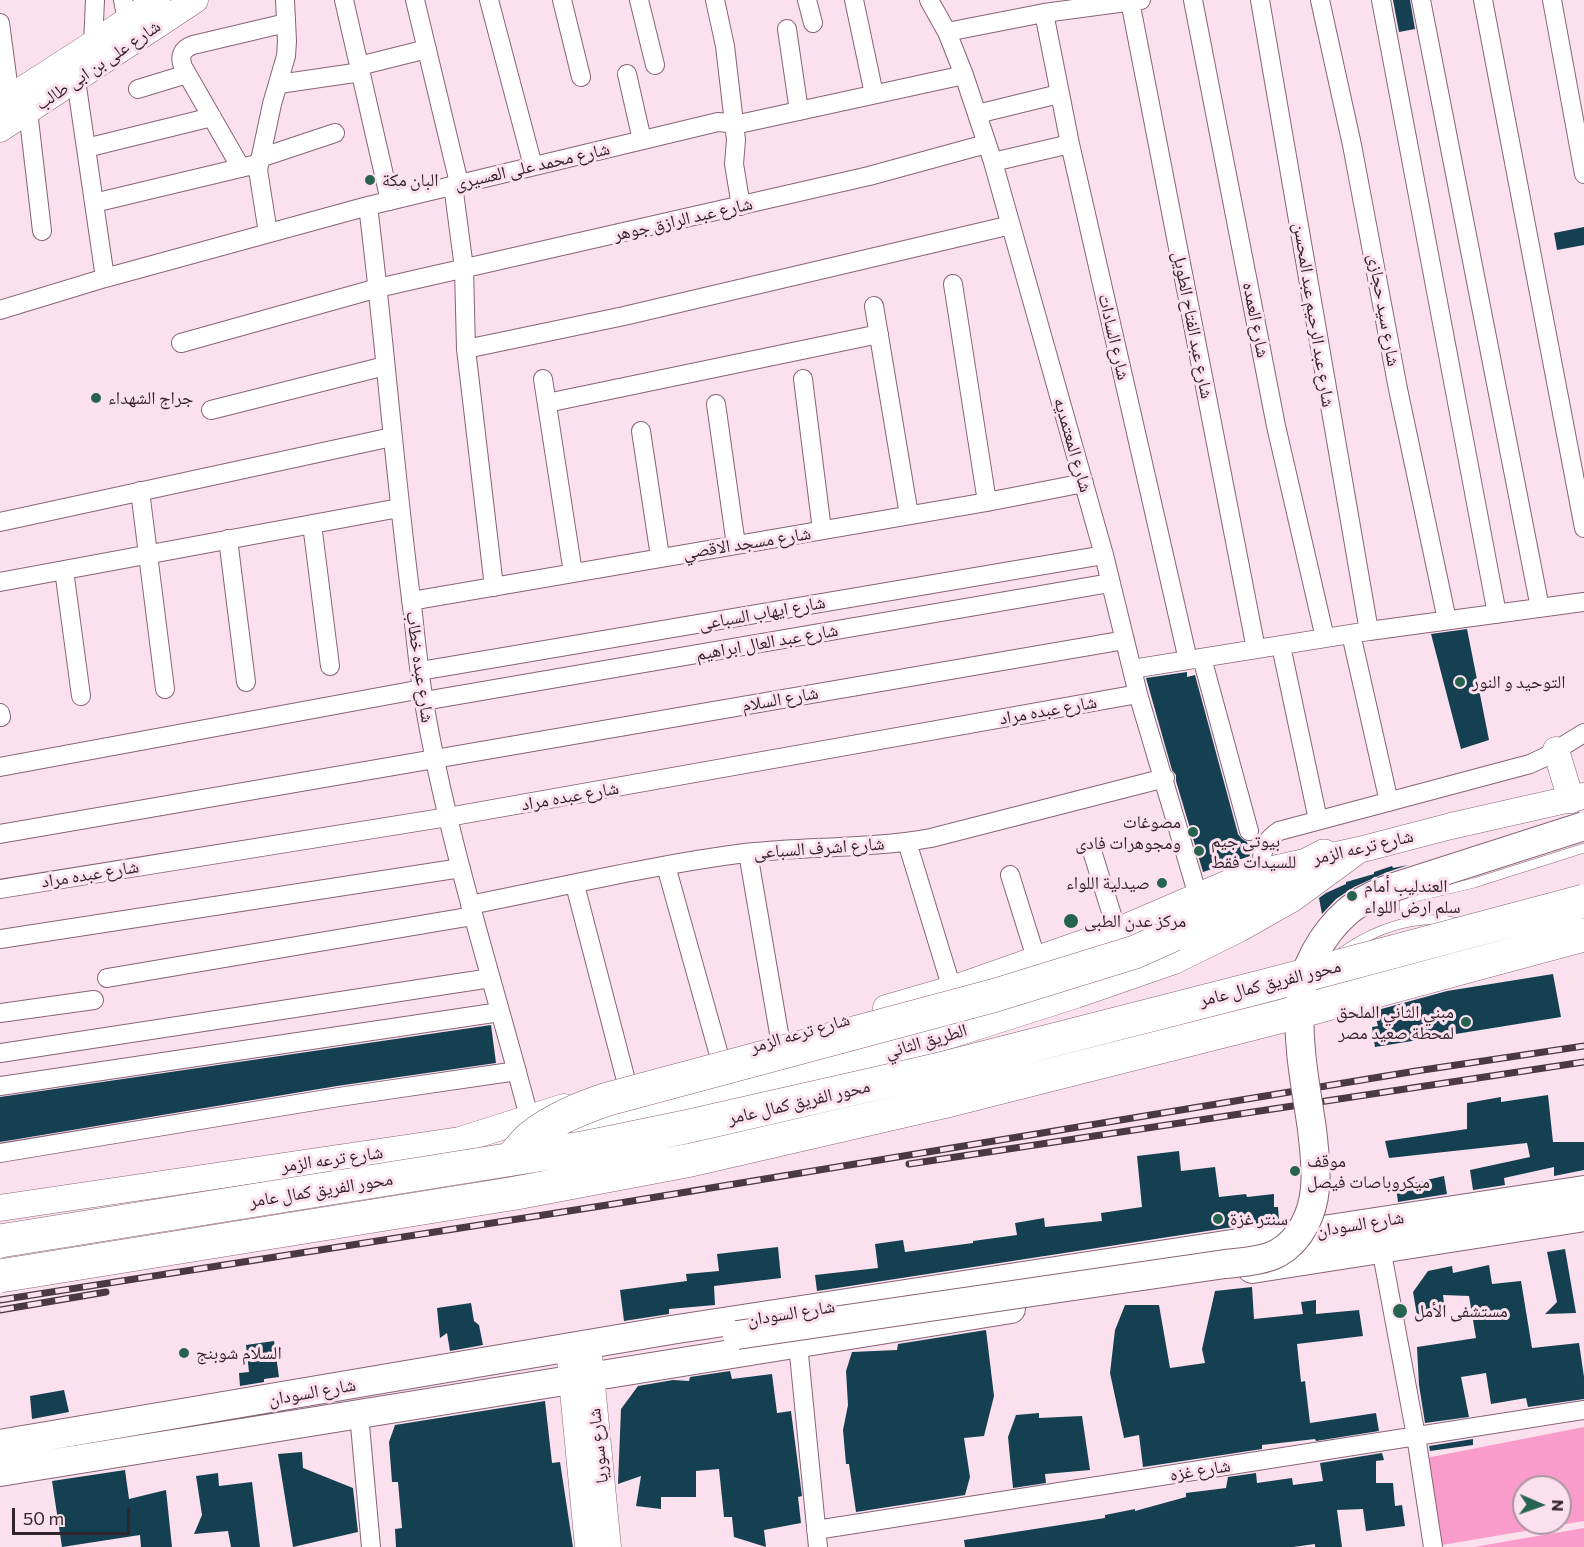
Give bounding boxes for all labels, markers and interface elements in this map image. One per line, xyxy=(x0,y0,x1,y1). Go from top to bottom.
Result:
street label: شارع على بن ابى طالب xyxy=(31,15,165,115)
street label: شارع محمد على العسيرى xyxy=(452,138,612,194)
place label: البان مكة xyxy=(382,169,439,191)
marker: البان مكة xyxy=(363,173,377,187)
street label: شارع عبد الرازق جوهر xyxy=(611,193,755,245)
street label: شارع عبد الرحيم عبد المحسن xyxy=(1289,221,1339,409)
street label: شارع عبد الفتاح الطويل xyxy=(1168,249,1218,401)
street label: شارع سيد حجازى xyxy=(1363,252,1405,368)
street label: شارع العمده xyxy=(1238,280,1274,360)
street label: شارع السادات xyxy=(1094,292,1134,382)
place label: جراج الشهداء xyxy=(108,387,193,409)
marker: جراج الشهداء xyxy=(89,391,103,405)
street label: شارع المعتمديه xyxy=(1049,395,1097,495)
street label: شارع مسجد الاقصي xyxy=(681,522,813,564)
street label: شارع ايهاب السباعى xyxy=(697,591,827,635)
street label: شارع عبده خطاب xyxy=(401,610,439,724)
street label: شارع عبد العال ابراهيم xyxy=(694,619,840,665)
place label: التوحيد و النور xyxy=(1472,671,1566,693)
marker: التوحيد و النور xyxy=(1453,675,1467,689)
street label: شارع السلام xyxy=(740,682,820,716)
street label: شارع عبده مراد xyxy=(998,691,1098,729)
street label: شارع عبده مراد xyxy=(520,777,620,815)
place label: مصوغات ومجوهرات فادى xyxy=(1075,811,1181,854)
marker: مصوغات ومجوهرات فادى xyxy=(1186,825,1200,839)
street label: شارع ترعه الزمر xyxy=(1311,825,1415,869)
place label: بيوتى جيم للسيدات فقط xyxy=(1211,830,1296,872)
street label: شارع اشرف السباعى xyxy=(753,833,885,863)
marker: بيوتى جيم للسيدات فقط xyxy=(1192,844,1206,858)
street label: شارع عبده مراد xyxy=(40,856,140,892)
place label: صيدلية اللواء xyxy=(1066,872,1150,894)
place label: العندليب أمام سلم ارض اللواء xyxy=(1364,875,1461,918)
marker: صيدلية اللواء xyxy=(1155,876,1169,890)
marker: العندليب أمام سلم ارض اللواء xyxy=(1345,889,1359,903)
place label: مركز عدن الطبى xyxy=(1084,910,1186,932)
marker: مركز عدن الطبى xyxy=(1062,912,1080,930)
street label: محور الفريق كمال عامر xyxy=(1197,955,1343,1011)
place label: مبني الثاني الملحق لمحطة صعيد مصر xyxy=(1336,1001,1454,1044)
street label: شارع ترعه الزمر xyxy=(748,1008,852,1058)
marker: مبني الثاني الملحق لمحطة صعيد مصر xyxy=(1459,1015,1473,1029)
street label: الطريق الثاني xyxy=(882,1019,970,1063)
street label: محور الفريق كمال عامر xyxy=(726,1075,872,1129)
street label: شارع ترعه الزمر xyxy=(280,1141,384,1177)
place label: موقف ميكروباصات فيصل xyxy=(1307,1150,1430,1192)
marker: موقف ميكروباصات فيصل xyxy=(1288,1164,1302,1178)
street label: محور الفريق كمال عامر xyxy=(248,1168,394,1212)
street label: شارع السودان xyxy=(1315,1206,1405,1242)
place label: سنتر غزة xyxy=(1230,1208,1288,1230)
marker: سنتر غزة xyxy=(1211,1212,1225,1226)
street label: شارع السودان xyxy=(746,1295,836,1331)
place label: مستشفى الأمل xyxy=(1414,1300,1508,1322)
marker: مستشفى الأمل xyxy=(1391,1302,1409,1320)
place label: السلام شوبنج xyxy=(196,1342,282,1364)
marker: السلام شوبنج xyxy=(177,1346,191,1360)
street label: شارع السودان xyxy=(267,1374,357,1410)
street label: شارع سوريا xyxy=(583,1407,613,1485)
street label: شارع غزه xyxy=(1168,1455,1232,1485)
north arrow xyxy=(1512,1475,1572,1535)
scale bar xyxy=(15,1496,134,1534)
text: N xyxy=(1549,1499,1568,1512)
text: 50 m xyxy=(23,1507,64,1529)

